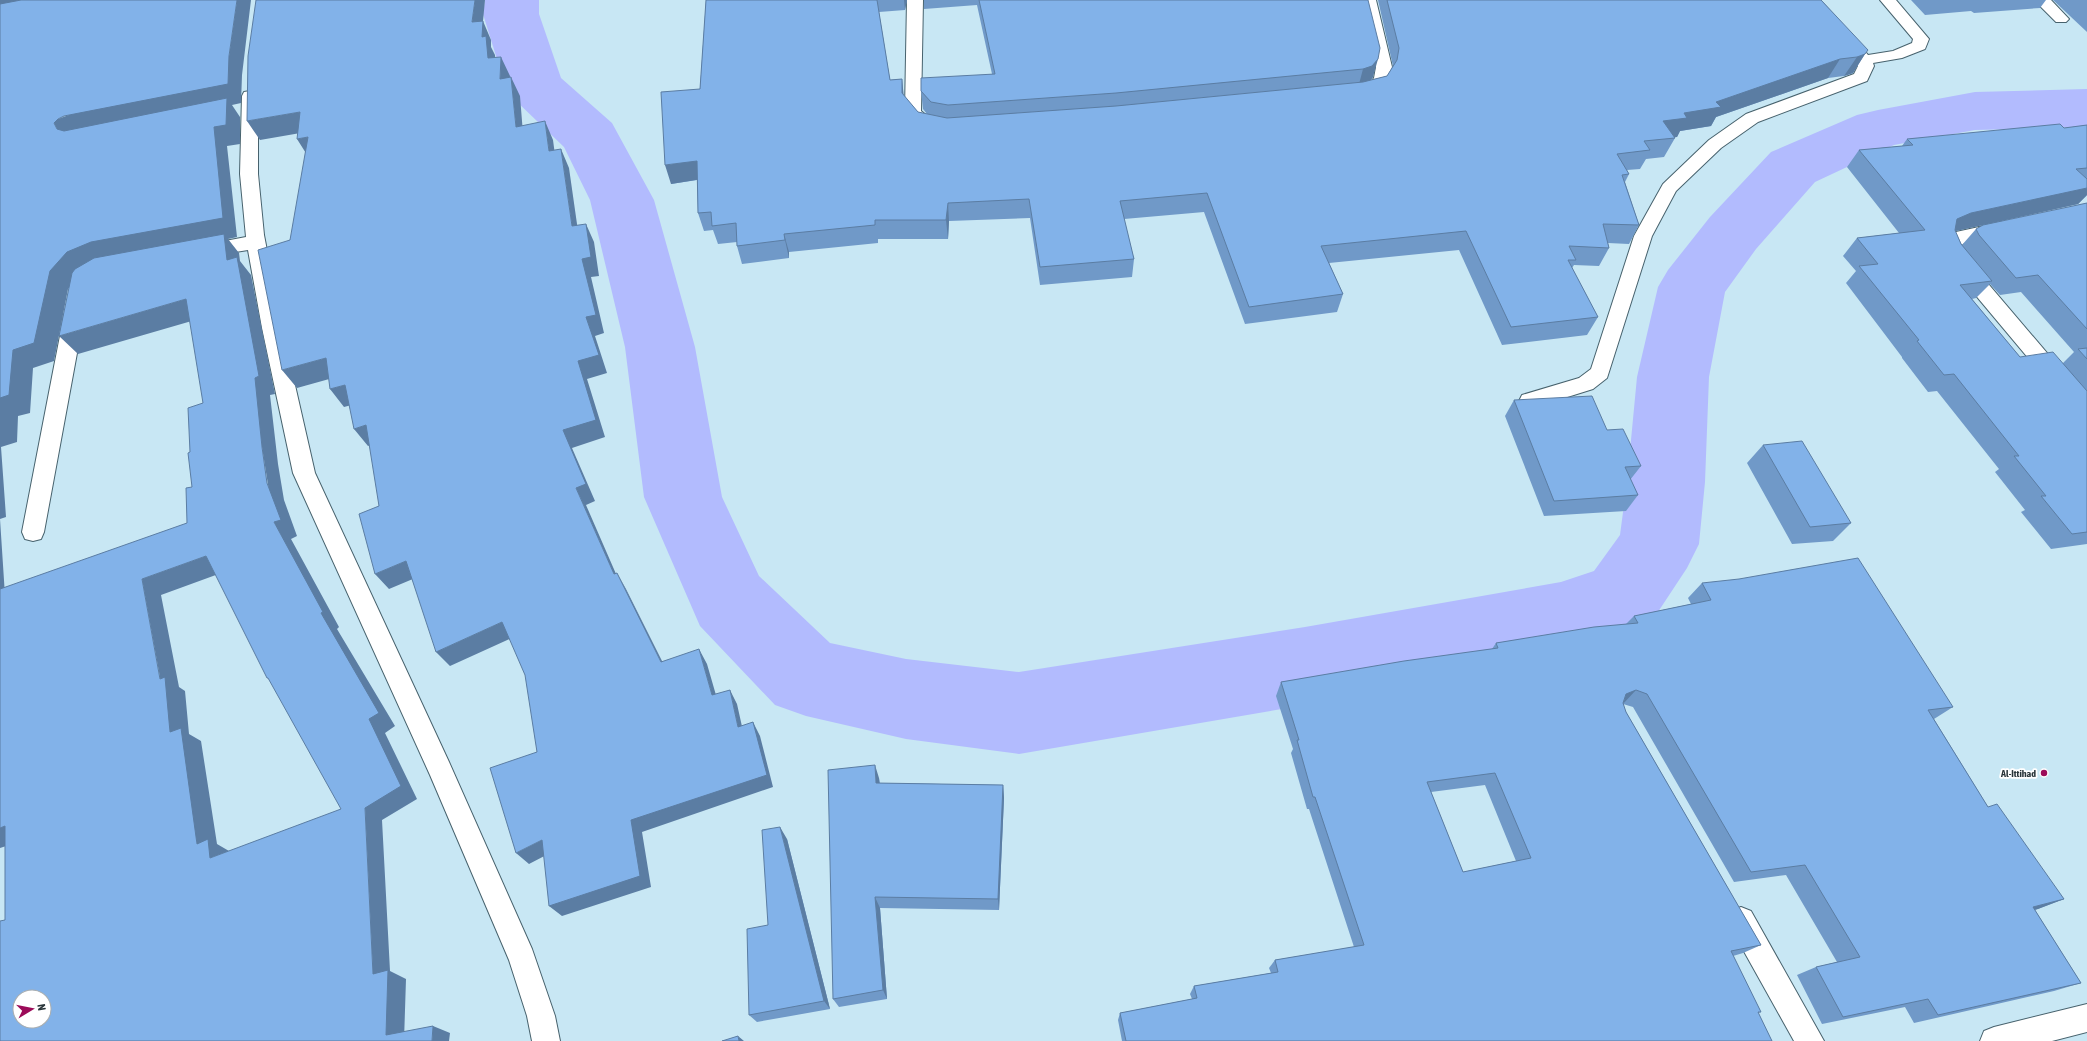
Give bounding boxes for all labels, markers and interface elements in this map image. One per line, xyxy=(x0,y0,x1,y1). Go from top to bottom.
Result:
place label: Al-Ittihad xyxy=(2000,768,2036,779)
marker: Al-Ittihad xyxy=(2039,768,2049,778)
north arrow xyxy=(12,989,52,1029)
text: N xyxy=(35,1003,48,1012)

